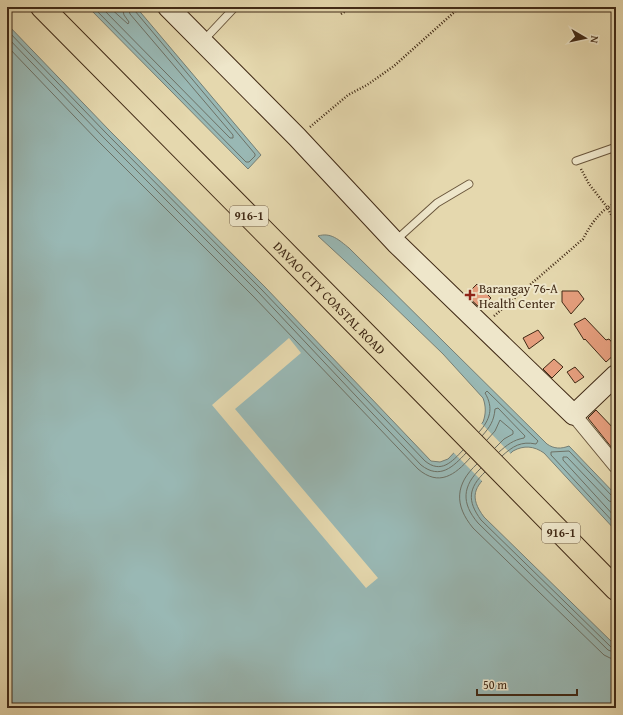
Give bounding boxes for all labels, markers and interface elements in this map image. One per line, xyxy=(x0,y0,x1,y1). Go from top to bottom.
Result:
north arrow xyxy=(565,18,605,58)
text: N xyxy=(586,35,603,45)
road number: 916-1 xyxy=(230,206,268,226)
street label: DAVAO CITY COASTAL ROAD xyxy=(269,237,390,359)
place label: Barangay 76-A Health Center xyxy=(479,279,558,313)
marker: Barangay 76-A Health Center xyxy=(464,289,476,301)
road number: 916-1 xyxy=(542,523,580,543)
scale bar xyxy=(477,671,577,697)
text: 50 m xyxy=(483,676,507,693)

